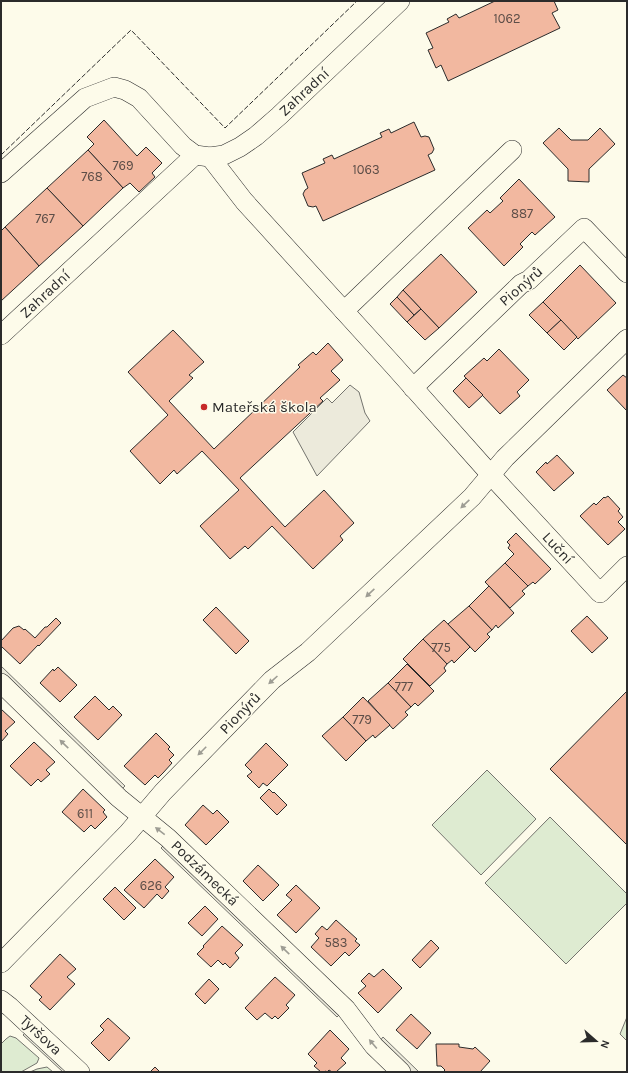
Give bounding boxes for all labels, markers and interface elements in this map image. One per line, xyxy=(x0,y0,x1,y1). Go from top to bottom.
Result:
house number: 1062 xyxy=(494,11,521,26)
street label: Zahradní xyxy=(275,64,333,120)
house number: 769 xyxy=(112,158,134,173)
house number: 1063 xyxy=(352,162,380,177)
house number: 768 xyxy=(81,169,103,184)
house number: 887 xyxy=(511,206,533,221)
house number: 767 xyxy=(35,211,55,226)
street label: Pionýrů xyxy=(496,262,546,310)
street label: Zahradní xyxy=(16,266,74,322)
place label: Mateřská škola xyxy=(212,398,317,416)
marker: Mateřská škola xyxy=(199,402,209,412)
one-way arrow xyxy=(460,499,470,509)
street label: Luční xyxy=(539,528,578,568)
one-way arrow xyxy=(365,588,375,598)
house number: 775 xyxy=(431,640,451,655)
one-way arrow xyxy=(268,675,278,684)
house number: 777 xyxy=(395,679,413,694)
street label: Pionýrů xyxy=(216,688,264,738)
house number: 779 xyxy=(352,712,372,727)
one-way arrow xyxy=(59,739,69,749)
one-way arrow xyxy=(197,746,207,756)
house number: 611 xyxy=(77,806,93,821)
one-way arrow xyxy=(154,827,165,836)
street label: Podzámecká xyxy=(167,836,243,910)
house number: 626 xyxy=(140,878,162,893)
house number: 583 xyxy=(324,935,348,950)
one-way arrow xyxy=(280,945,290,955)
street label: Tyršova xyxy=(16,1011,66,1059)
north arrow xyxy=(576,1021,616,1061)
text: N xyxy=(597,1038,612,1050)
one-way arrow xyxy=(369,1039,378,1050)

